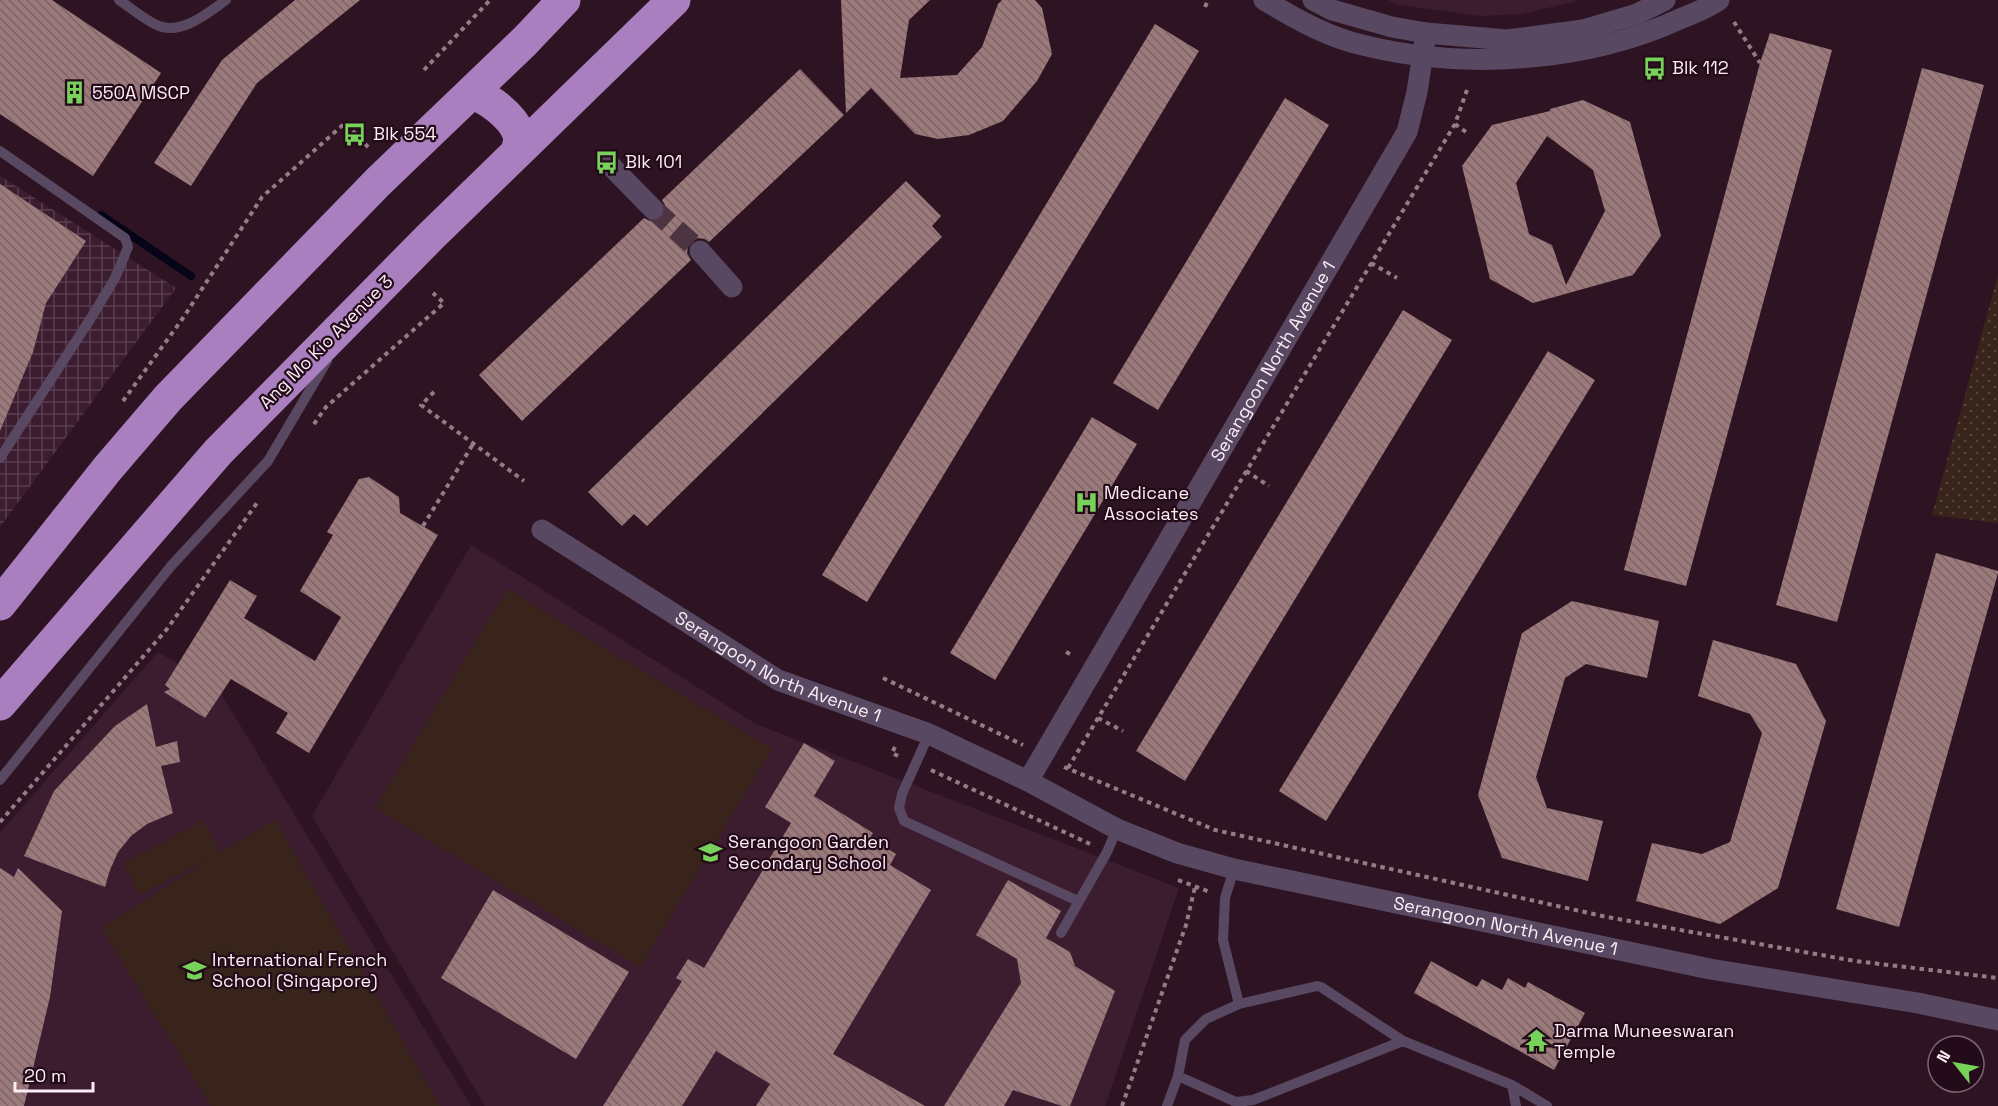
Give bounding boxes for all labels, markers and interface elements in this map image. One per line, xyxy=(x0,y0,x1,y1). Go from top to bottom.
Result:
bus stop icon: Blk 112 xyxy=(1641,55,1667,81)
place label: Blk 112 xyxy=(1672,56,1729,79)
building icon: 550A MSCP xyxy=(61,80,87,106)
place label: 550A MSCP xyxy=(92,81,190,104)
bus stop icon: Blk 554 xyxy=(342,121,368,147)
place label: Blk 554 xyxy=(373,122,436,145)
bus stop icon: Blk 101 xyxy=(594,149,620,175)
place label: Blk 101 xyxy=(625,150,682,173)
street label: Serangoon North Avenue 1 xyxy=(1205,257,1340,466)
street label: Ang Mo Kio Avenue 3 xyxy=(254,270,397,413)
place label: Medicane Associates xyxy=(1104,481,1199,525)
hospital icon: Medicane Associates xyxy=(1073,490,1099,516)
street label: Serangoon North Avenue 1 xyxy=(671,606,884,727)
place label: Serangoon Garden Secondary School xyxy=(728,830,889,874)
school or university icon: Serangoon Garden Secondary School xyxy=(697,839,723,865)
street label: Serangoon North Avenue 1 xyxy=(1391,891,1620,960)
place label: International French School (Singapore) xyxy=(212,948,387,992)
school or university icon: International French School (Singapore) xyxy=(181,957,207,983)
place label: Darma Muneeswaran Temple xyxy=(1554,1019,1734,1063)
temple icon: Darma Muneeswaran Temple xyxy=(1523,1028,1549,1054)
north arrow xyxy=(1926,1034,1986,1094)
text: N xyxy=(1932,1047,1955,1067)
scale bar xyxy=(15,1055,93,1093)
text: 20 m xyxy=(24,1064,67,1087)

